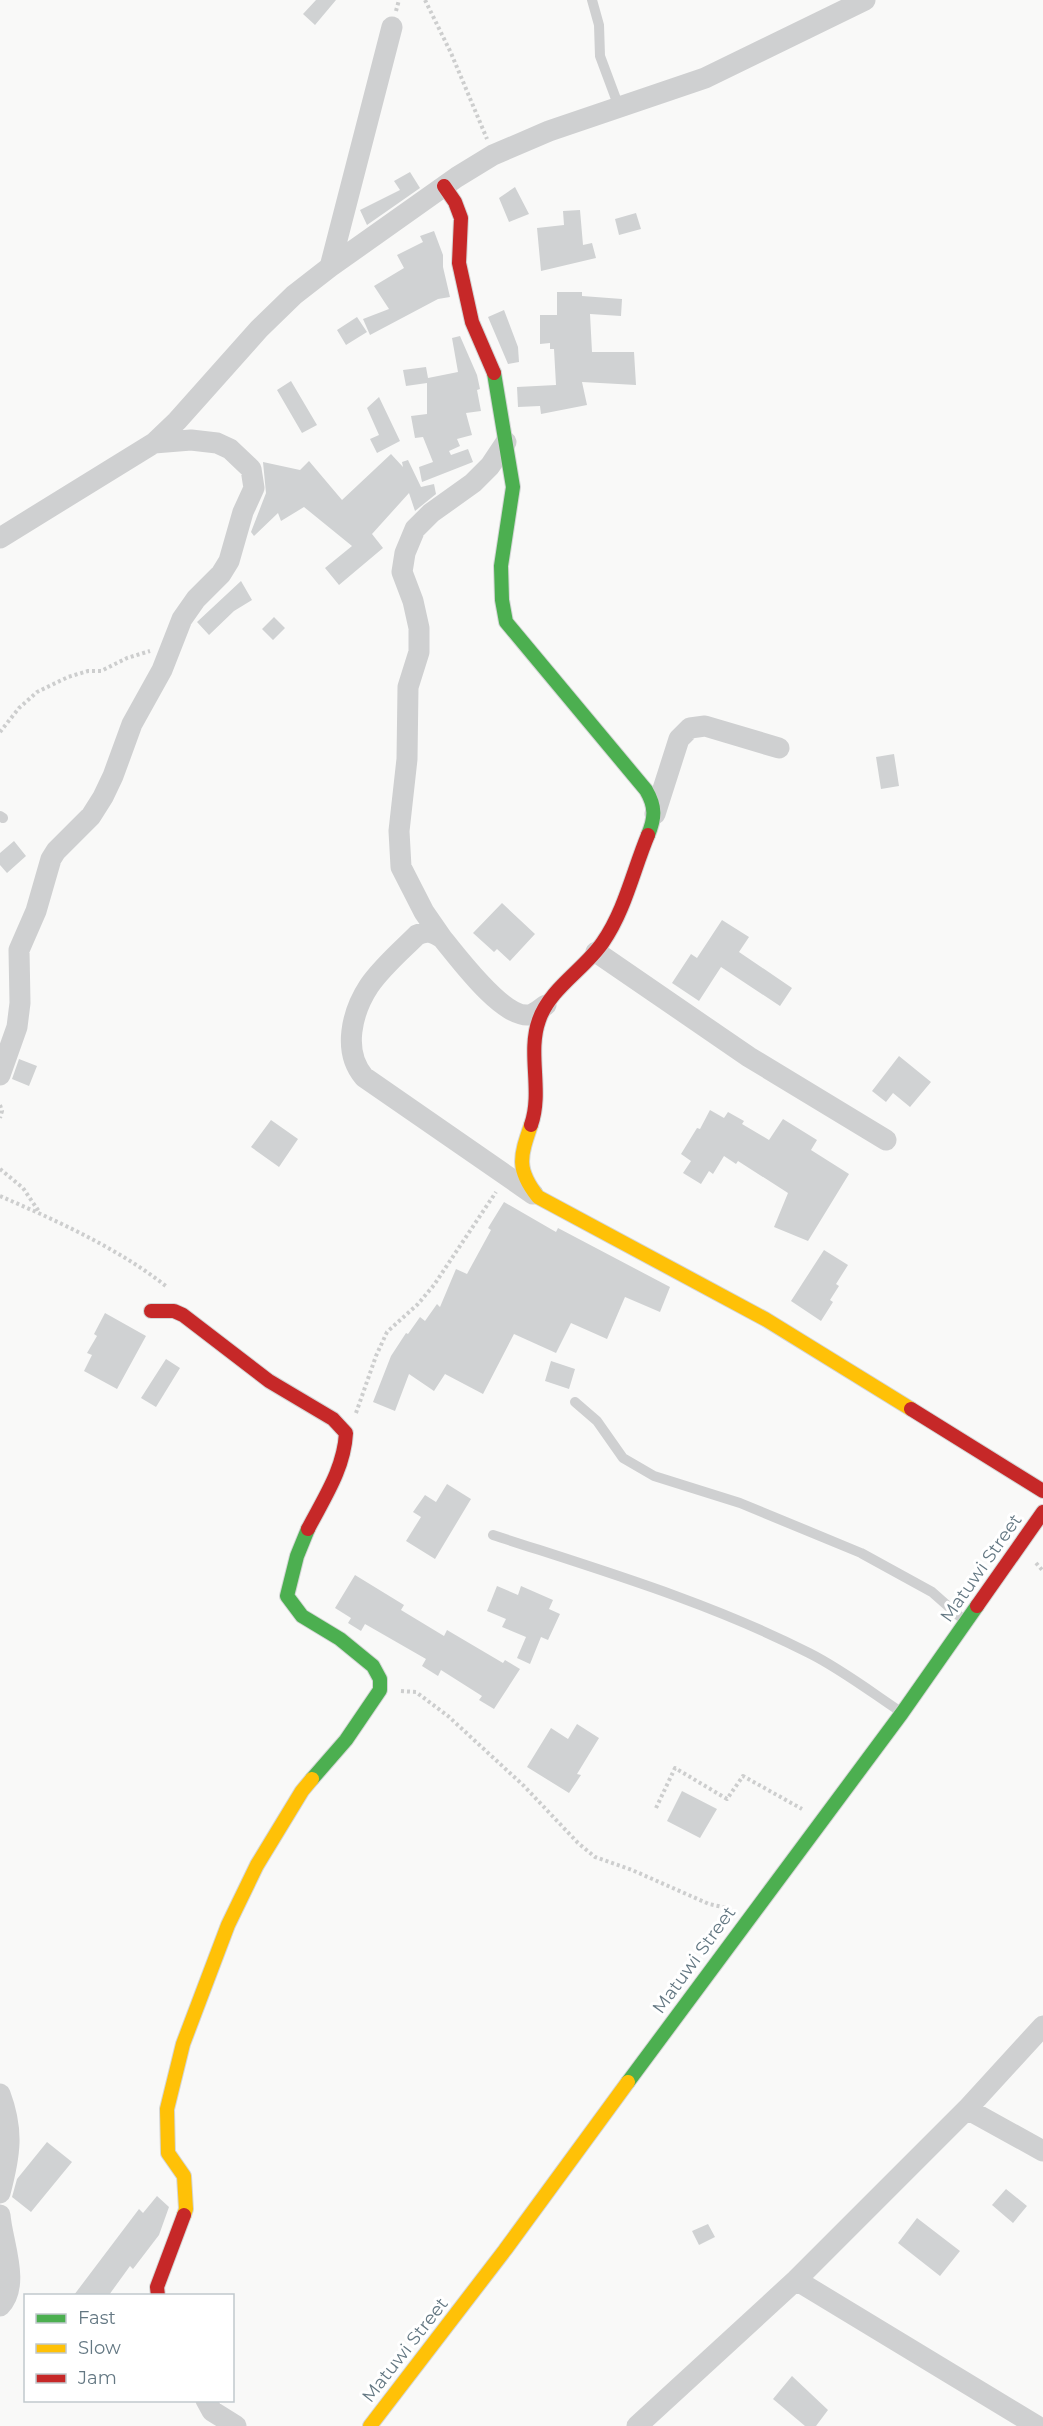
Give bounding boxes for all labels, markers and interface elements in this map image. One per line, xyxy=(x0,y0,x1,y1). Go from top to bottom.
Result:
street label: Matuwi Street xyxy=(936,1510,1026,1626)
street label: Matuwi Street xyxy=(648,1902,740,2018)
street label: Matuwi Street xyxy=(357,2293,453,2407)
legend xyxy=(24,2294,234,2402)
text: Fast xyxy=(78,2307,116,2329)
text: Slow xyxy=(78,2337,121,2359)
text: Jam xyxy=(77,2367,117,2389)

